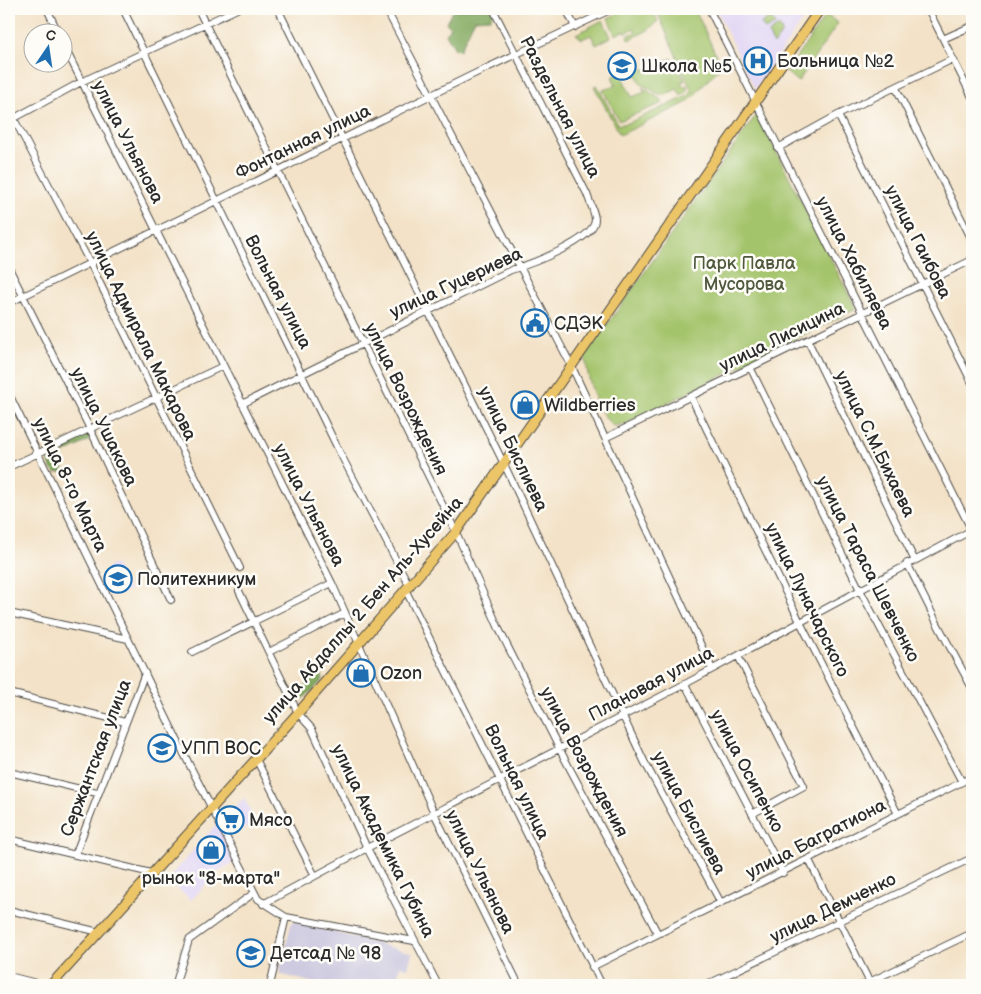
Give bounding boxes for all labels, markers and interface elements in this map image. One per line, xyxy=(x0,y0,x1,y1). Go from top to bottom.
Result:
north arrow xyxy=(22,22,72,72)
text: С xyxy=(44,26,58,45)
street label: Раздельная улица xyxy=(515,33,605,182)
hospital icon: Больница №2 xyxy=(743,46,773,76)
school or university icon: Школа №5 xyxy=(607,51,637,81)
place label: Больница №2 xyxy=(777,51,894,72)
place label: Школа №5 xyxy=(641,56,732,77)
street label: улица Ульянова xyxy=(88,77,168,207)
street label: Фонтанная улица xyxy=(232,100,374,184)
street label: улица Гаибова xyxy=(880,182,956,303)
street label: улица Хабиляева xyxy=(811,193,897,333)
street label: улица Адмирала Макарова xyxy=(81,228,201,444)
street label: Вольная улица xyxy=(240,231,316,353)
street label: улица Гуцериева xyxy=(386,243,526,323)
park label: Парк Павла Мусорова xyxy=(692,253,796,295)
street label: улица Лисицина xyxy=(716,297,848,376)
public building icon: СДЭК xyxy=(520,308,550,338)
place label: СДЭК xyxy=(554,313,603,334)
street label: улица Возрождения xyxy=(360,319,452,479)
street label: улица Ушакова xyxy=(66,364,142,490)
street label: улица С.М.Бихаева xyxy=(830,367,920,521)
street label: улица Бислиева xyxy=(474,383,552,515)
shop icon: Wildberries xyxy=(510,390,540,420)
place label: Wildberries xyxy=(544,395,636,416)
street label: улица 8-го Марта xyxy=(28,414,112,556)
street label: улица Ульянова xyxy=(269,440,349,570)
street label: улица Тараса Шевченко xyxy=(812,472,924,666)
street label: улица Абдаллы 2 Бен Аль-Хусейна xyxy=(259,492,468,728)
street label: улица Луначарского xyxy=(761,520,853,680)
school or university icon: Политехникум xyxy=(103,564,133,594)
place label: Политехникум xyxy=(137,569,256,590)
street label: Плановая улица xyxy=(585,642,717,726)
shop icon: Ozon xyxy=(346,658,376,688)
place label: Ozon xyxy=(380,663,422,684)
street label: Сержантская улица xyxy=(56,676,136,840)
street label: улица Возрождения xyxy=(536,683,632,841)
street label: улица Осипенко xyxy=(706,706,788,836)
street label: Вольная улица xyxy=(480,721,554,843)
school or university icon: УПП ВОС xyxy=(147,733,177,763)
place label: УПП ВОС xyxy=(181,738,261,759)
street label: улица Академика Губина xyxy=(327,741,439,941)
street label: улица Бислиева xyxy=(648,748,730,878)
street label: улица Багратиона xyxy=(743,794,890,883)
supermarket icon: Мясо xyxy=(215,805,245,835)
street label: улица Ульянова xyxy=(441,807,519,938)
place label: Мясо xyxy=(249,810,292,831)
shop icon: рынок "8-марта" xyxy=(196,835,226,865)
place label: рынок "8-марта" xyxy=(142,868,280,889)
street label: улица Демченко xyxy=(767,868,899,948)
school or university icon: Детсад № 98 xyxy=(236,938,266,968)
place label: Детсад № 98 xyxy=(270,943,381,964)

